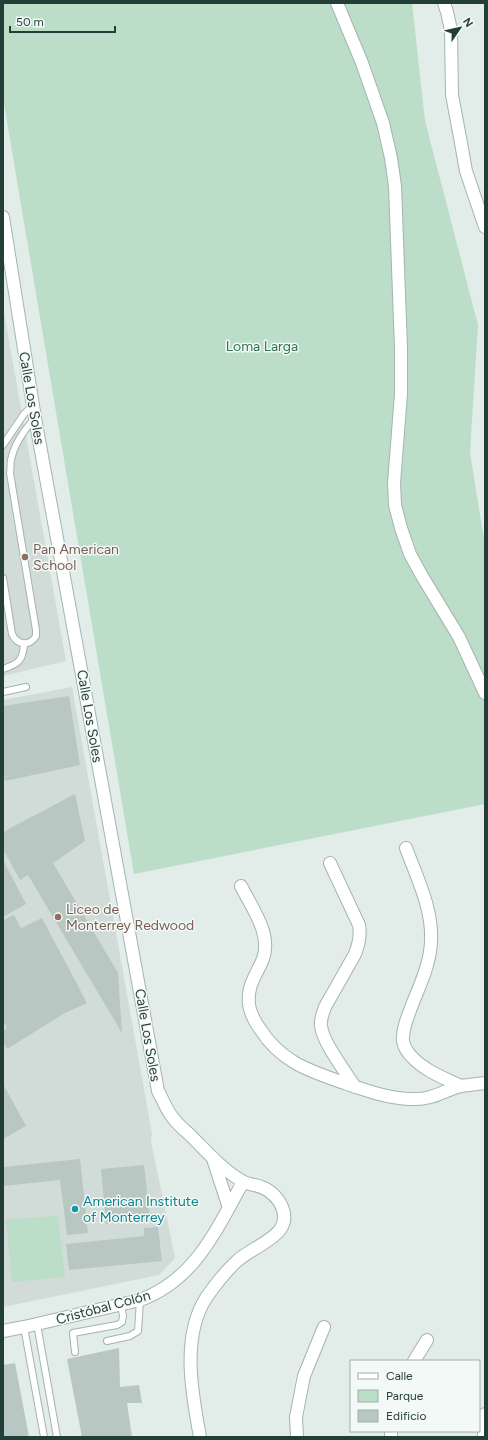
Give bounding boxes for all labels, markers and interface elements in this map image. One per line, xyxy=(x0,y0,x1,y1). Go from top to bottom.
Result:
scale bar xyxy=(10,8,115,34)
north arrow xyxy=(440,8,480,48)
text: 50 m xyxy=(16,15,44,29)
text: N xyxy=(460,16,476,30)
park label: Loma Larga xyxy=(226,338,298,355)
street label: Calle Los Soles xyxy=(15,350,48,446)
place label: Pan American School xyxy=(33,541,119,574)
marker: Pan American School xyxy=(20,552,30,562)
street label: Calle Los Soles xyxy=(73,668,106,764)
place label: Liceo de Monterrey Redwood xyxy=(66,901,194,934)
marker: Liceo de Monterrey Redwood xyxy=(53,912,63,922)
street label: Calle Los Soles xyxy=(131,987,164,1083)
place label: American Institute of Monterrey xyxy=(83,1193,199,1226)
marker: American Institute of Monterrey xyxy=(70,1204,80,1214)
street label: Cristóbal Colón xyxy=(54,1287,152,1328)
legend xyxy=(350,1360,480,1432)
text: Calle xyxy=(386,1369,413,1383)
text: Parque xyxy=(386,1389,424,1403)
text: Edificio xyxy=(386,1409,426,1423)

